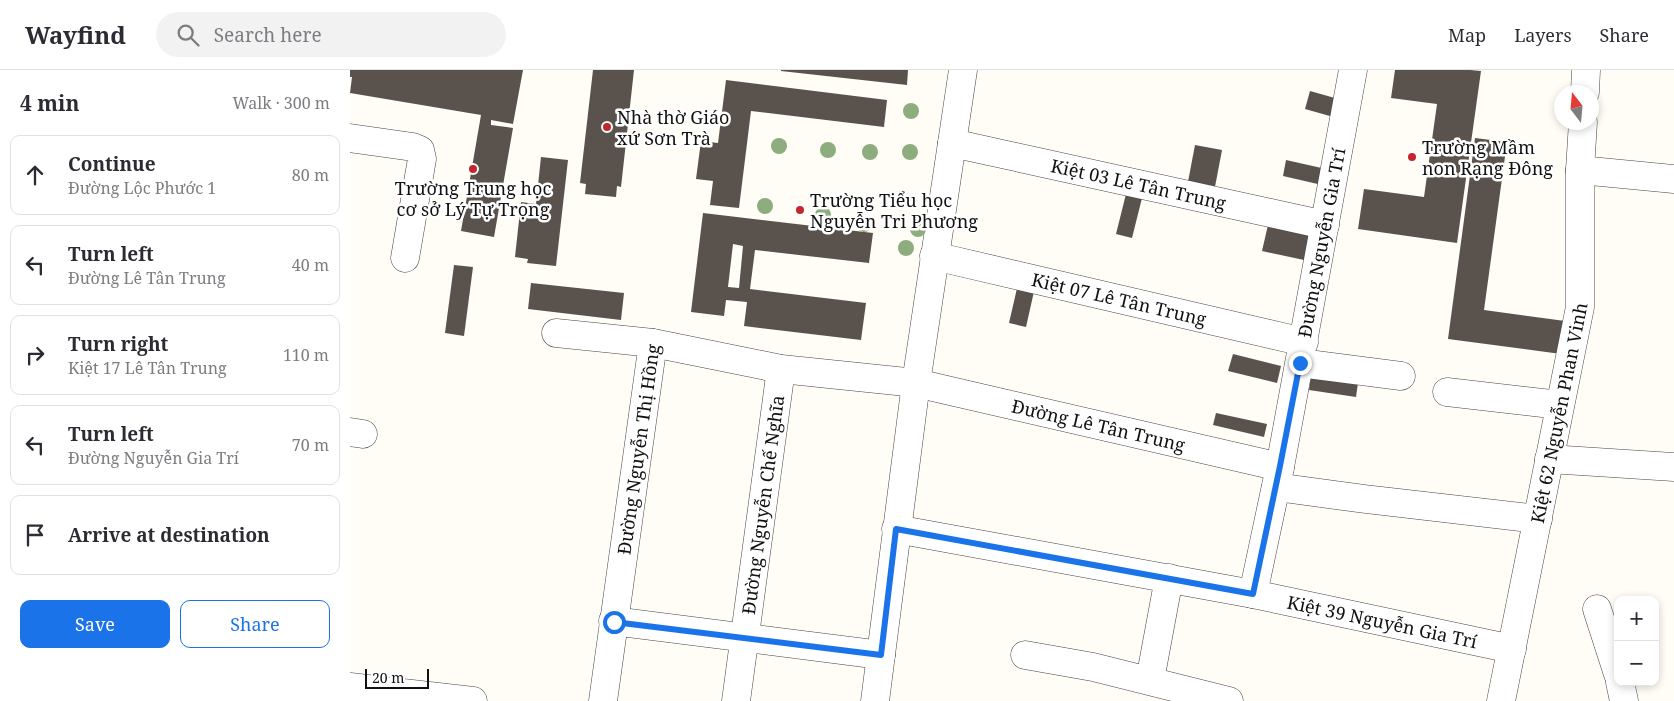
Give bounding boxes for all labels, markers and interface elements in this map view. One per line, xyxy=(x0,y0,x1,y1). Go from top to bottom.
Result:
search box xyxy=(156,12,506,57)
text: Wayfind xyxy=(25,18,126,51)
icon: search xyxy=(174,21,202,49)
text: Search here xyxy=(214,22,322,48)
text: Map xyxy=(1448,23,1486,47)
text: Layers xyxy=(1514,23,1572,47)
text: Share xyxy=(1600,23,1649,47)
north arrow xyxy=(1554,85,1599,130)
text: 4 min xyxy=(20,89,79,117)
text: Walk · 300 m xyxy=(233,92,330,114)
place label: Nhà thờ Giáo xứ Sơn Trà xyxy=(617,105,729,150)
marker: Nhà thờ Giáo xứ Sơn Trà xyxy=(601,121,613,133)
place label: Trường Mầm non Rạng Đông xyxy=(1422,135,1553,180)
street label: Đường Nguyễn Gia Trí xyxy=(1292,146,1350,339)
text: Continue xyxy=(68,151,156,177)
marker: Trường Mầm non Rạng Đông xyxy=(1406,151,1418,163)
street label: Kiệt 03 Lê Tân Trung xyxy=(1049,153,1229,215)
icon: ahead xyxy=(21,161,49,189)
marker: Trường Trung học cơ sở Lý Tự Trọng xyxy=(467,163,479,175)
text: 80 m xyxy=(292,164,329,186)
place label: Trường Trung học cơ sở Lý Tự Trọng xyxy=(395,176,551,221)
text: Đường Lộc Phước 1 xyxy=(68,177,216,199)
place label: Trường Tiểu học Nguyễn Tri Phương xyxy=(810,188,978,233)
marker: Trường Tiểu học Nguyễn Tri Phương xyxy=(794,204,806,216)
text: Turn left xyxy=(68,241,154,267)
icon: left xyxy=(21,251,49,279)
text: 40 m xyxy=(292,254,329,276)
text: Đường Lê Tân Trung xyxy=(68,267,226,289)
street label: Kiệt 07 Lê Tân Trung xyxy=(1029,267,1209,331)
street label: Kiệt 62 Nguyễn Phan Vinh xyxy=(1525,300,1593,525)
text: Turn right xyxy=(68,331,168,357)
icon: right xyxy=(21,341,49,369)
street label: Đường Nguyễn Thị Hồng xyxy=(612,342,665,556)
text: 110 m xyxy=(283,344,329,366)
route end xyxy=(1289,352,1312,375)
text: Kiệt 17 Lê Tân Trung xyxy=(68,357,227,379)
street label: Đường Lê Tân Trung xyxy=(1009,393,1188,457)
street label: Đường Nguyễn Chế Nghĩa xyxy=(736,394,789,616)
text: Turn left xyxy=(68,421,154,447)
icon: left xyxy=(21,431,49,459)
text: 70 m xyxy=(292,434,329,456)
text: Đường Nguyễn Gia Trí xyxy=(68,447,239,469)
icon: arrive xyxy=(21,521,49,549)
text: Arrive at destination xyxy=(68,522,270,548)
street label: Kiệt 39 Nguyễn Gia Trí xyxy=(1285,590,1480,653)
map controls xyxy=(1614,596,1659,686)
button: + xyxy=(1614,596,1659,641)
button: Save xyxy=(20,600,170,648)
button: Share xyxy=(180,600,330,648)
route start xyxy=(603,611,626,634)
button: − xyxy=(1614,641,1659,686)
scale bar xyxy=(365,666,429,689)
text: 20 m xyxy=(372,668,405,687)

